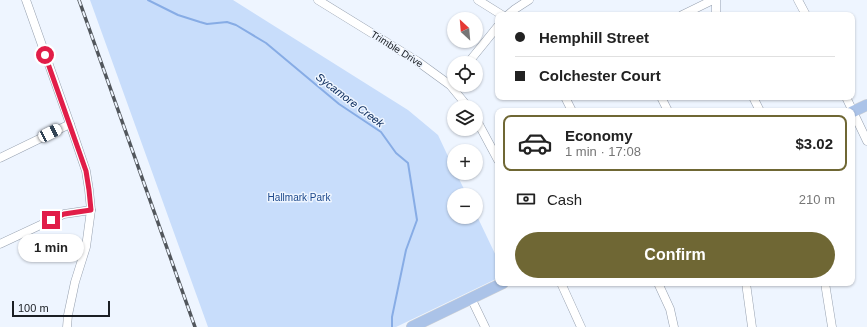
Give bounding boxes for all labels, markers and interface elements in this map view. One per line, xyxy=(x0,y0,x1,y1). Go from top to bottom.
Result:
north arrow xyxy=(447,12,483,48)
map controls xyxy=(447,12,483,224)
street label: Trimble Drive xyxy=(369,29,425,70)
text: Hemphill Street xyxy=(539,29,649,46)
route start xyxy=(36,46,54,64)
button: locate xyxy=(447,56,483,92)
text: Colchester Court xyxy=(539,67,661,84)
water label: Sycamore Creek xyxy=(314,71,387,130)
button: layers xyxy=(447,100,483,136)
car xyxy=(37,122,63,144)
icon: car xyxy=(517,125,553,161)
text: Economy xyxy=(565,127,633,144)
text: $3.02 xyxy=(795,135,833,152)
button: + xyxy=(447,144,483,180)
text: 1 min · 17:08 xyxy=(565,144,641,159)
button: − xyxy=(447,188,483,224)
icon: cash xyxy=(515,188,537,210)
text: Cash xyxy=(547,191,582,208)
park label: Hallmark Park xyxy=(268,192,331,203)
text: 210 m xyxy=(799,192,835,207)
route end xyxy=(42,211,60,229)
button: Confirm xyxy=(515,232,835,278)
callout: 1 min xyxy=(18,234,84,262)
text: 1 min xyxy=(34,240,68,255)
scale bar xyxy=(12,299,110,318)
text: 100 m xyxy=(18,302,49,314)

